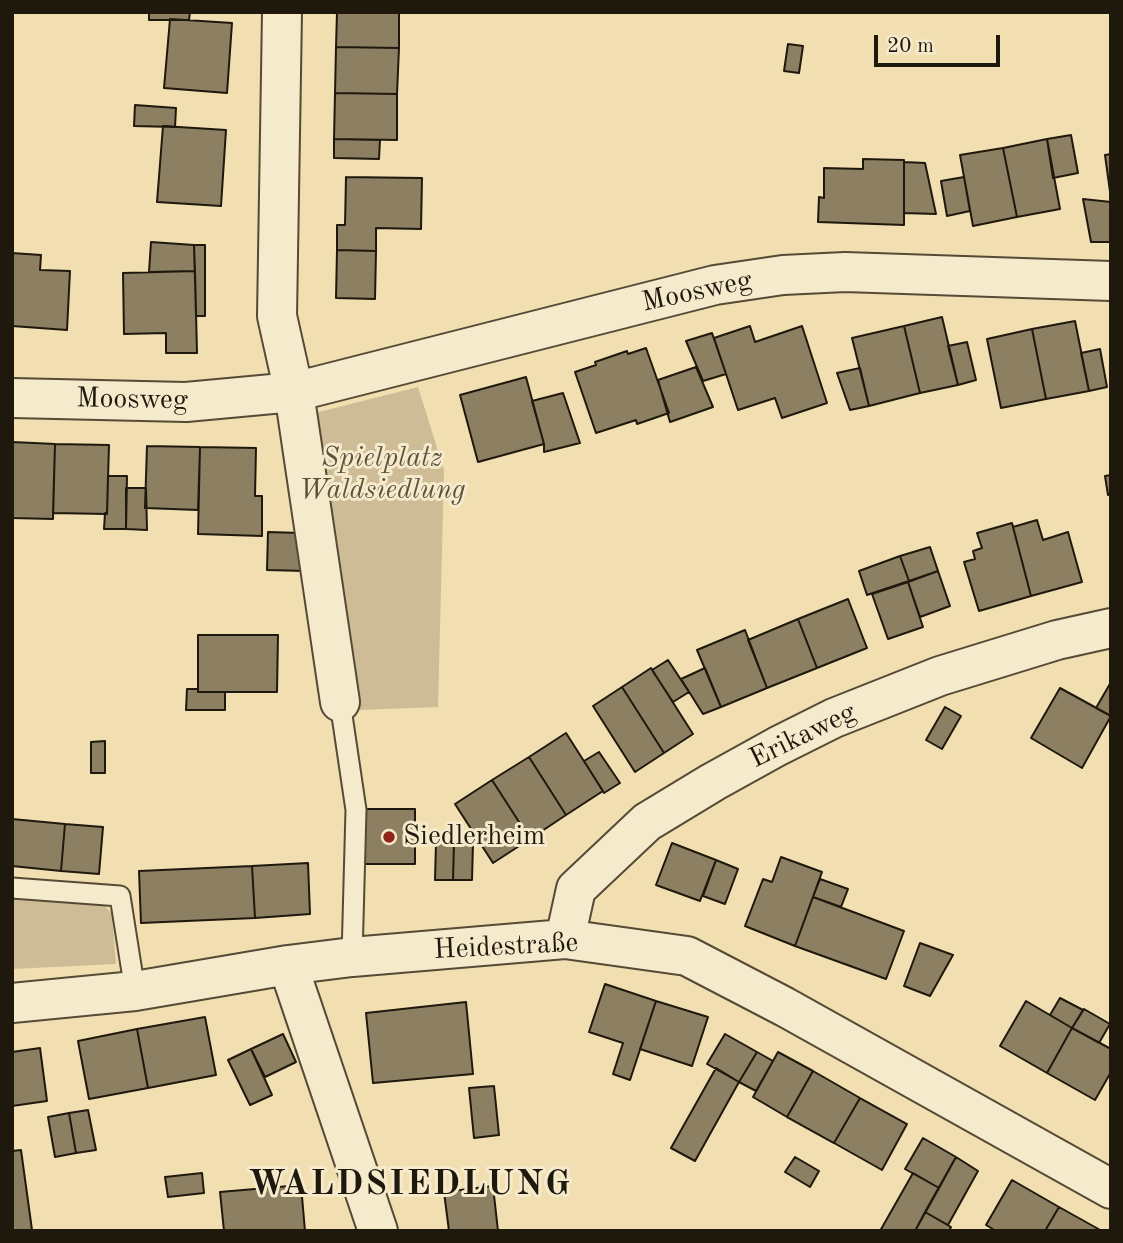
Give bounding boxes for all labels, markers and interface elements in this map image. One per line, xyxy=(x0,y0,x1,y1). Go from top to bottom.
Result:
scale bar xyxy=(878,21,1004,65)
text: 20 m xyxy=(887,36,934,57)
street label: Moosweg xyxy=(639,264,755,320)
street label: Moosweg xyxy=(76,382,188,418)
park label: Spielplatz Waldsiedlung xyxy=(299,442,465,508)
street label: Erikaweg xyxy=(744,696,862,776)
place label: Siedlerheim xyxy=(403,820,545,854)
marker: Siedlerheim xyxy=(381,829,397,845)
street label: Heidestraße xyxy=(433,926,579,968)
district label: WALDSIEDLUNG xyxy=(249,1164,571,1206)

